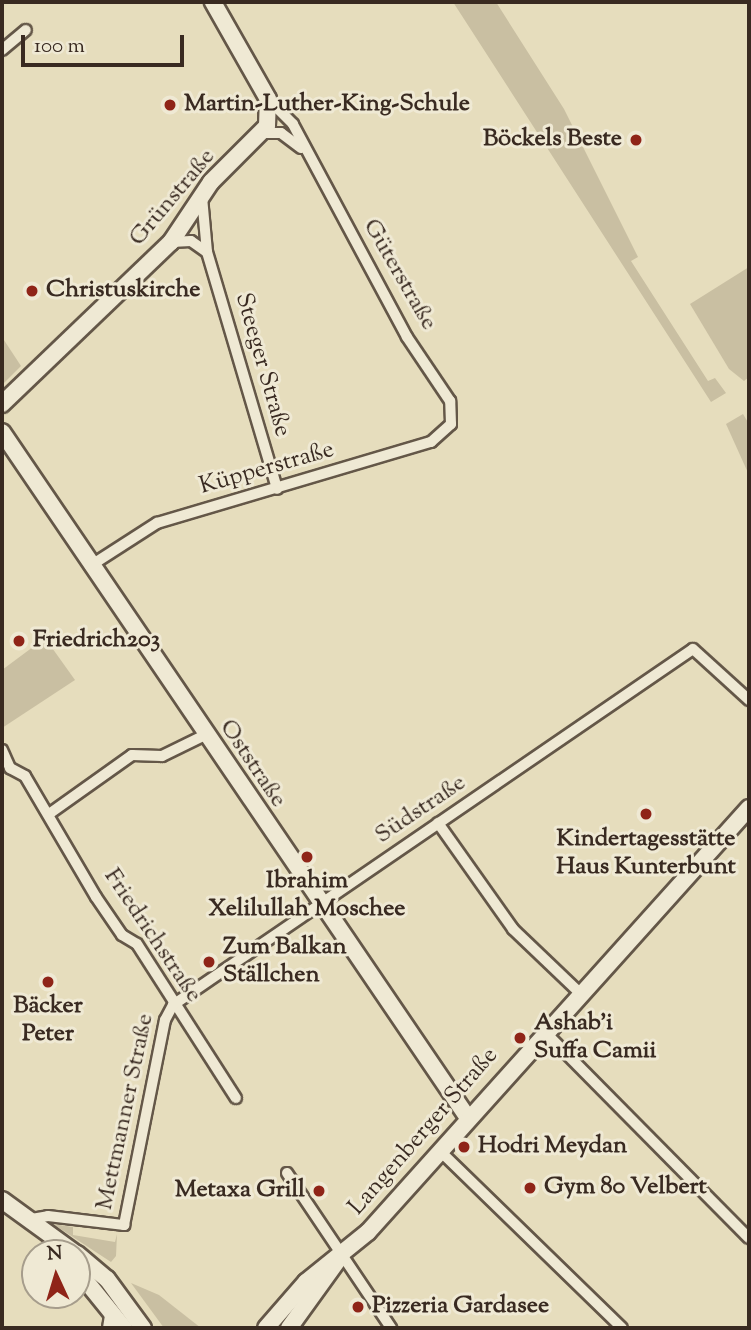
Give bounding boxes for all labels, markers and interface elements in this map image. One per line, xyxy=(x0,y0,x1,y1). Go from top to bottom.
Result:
scale bar xyxy=(24,21,187,65)
text: 100 m xyxy=(34,32,85,62)
place label: Martin-Luther-King-Schule xyxy=(184,91,470,119)
marker: Martin-Luther-King-Schule xyxy=(162,97,178,113)
place label: Böckels Beste xyxy=(483,126,622,154)
marker: Böckels Beste xyxy=(628,132,644,148)
street label: Grünstraße xyxy=(124,143,222,253)
street label: Güterstraße xyxy=(356,214,442,336)
place label: Christuskirche xyxy=(46,277,200,305)
marker: Christuskirche xyxy=(24,283,40,299)
street label: Steeger Straße xyxy=(228,290,296,440)
street label: Küpperstraße xyxy=(196,436,338,502)
place label: Friedrich203 xyxy=(33,627,160,655)
marker: Friedrich203 xyxy=(11,633,27,649)
street label: Oststraße xyxy=(212,715,292,813)
street label: Südstraße xyxy=(370,769,472,851)
marker: Kindertagesstätte Haus Kunterbunt xyxy=(638,806,654,822)
place label: Kindertagesstätte Haus Kunterbunt xyxy=(556,826,736,882)
marker: Ibrahim Xelilullah Moschee xyxy=(299,849,315,865)
street label: Friedrichstraße xyxy=(97,864,207,1008)
place label: Ibrahim Xelilullah Moschee xyxy=(208,868,406,924)
place label: Zum Balkan Ställchen xyxy=(223,934,347,990)
marker: Zum Balkan Ställchen xyxy=(201,954,217,970)
marker: Bäcker Peter xyxy=(40,974,56,990)
place label: Bäcker Peter xyxy=(13,993,83,1049)
place label: Ashab'i Suffa Camii xyxy=(534,1010,656,1066)
street label: Mettmanner Straße xyxy=(91,1011,161,1213)
marker: Ashab'i Suffa Camii xyxy=(512,1030,528,1046)
street label: Langenberger Straße xyxy=(343,1042,505,1222)
place label: Hodri Meydan xyxy=(478,1133,627,1161)
marker: Hodri Meydan xyxy=(456,1139,472,1155)
place label: Gym 80 Velbert xyxy=(544,1174,707,1202)
place label: Metaxa Grill xyxy=(175,1177,305,1205)
marker: Gym 80 Velbert xyxy=(522,1180,538,1196)
marker: Metaxa Grill xyxy=(311,1183,327,1199)
north arrow xyxy=(21,1239,91,1309)
text: N xyxy=(46,1241,63,1269)
place label: Pizzeria Gardasee xyxy=(372,1293,549,1321)
marker: Pizzeria Gardasee xyxy=(350,1299,366,1315)

